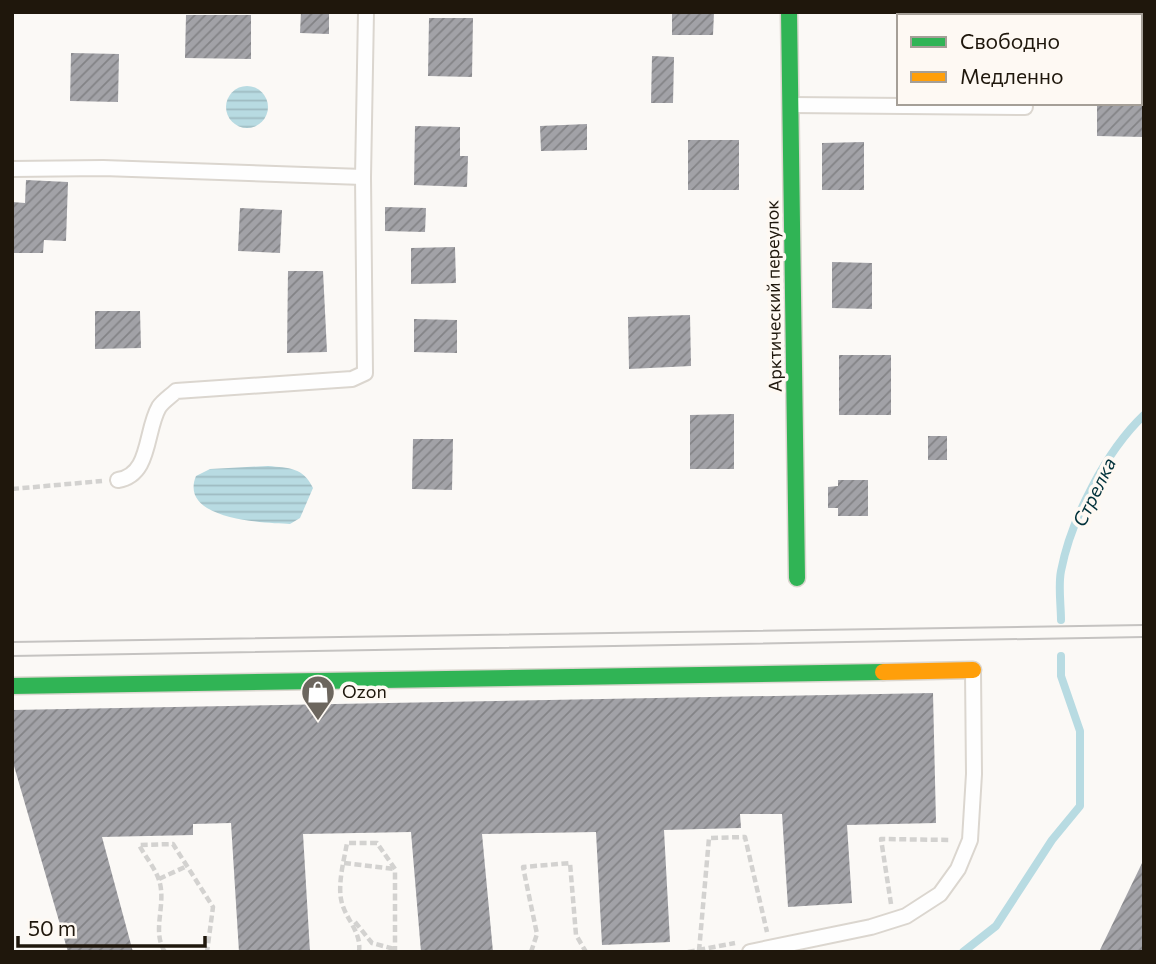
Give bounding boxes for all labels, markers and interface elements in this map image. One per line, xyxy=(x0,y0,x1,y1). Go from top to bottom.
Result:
legend xyxy=(897,14,1142,105)
text: Свободно xyxy=(960,28,1060,53)
text: Медленно xyxy=(960,63,1064,88)
street label: Арктический переулок xyxy=(760,199,786,392)
water label: Стрелка xyxy=(1067,453,1120,530)
shop icon: Ozon xyxy=(299,673,337,722)
place label: Ozon xyxy=(342,680,387,702)
scale bar xyxy=(18,904,205,948)
text: 50 m xyxy=(28,915,76,940)

